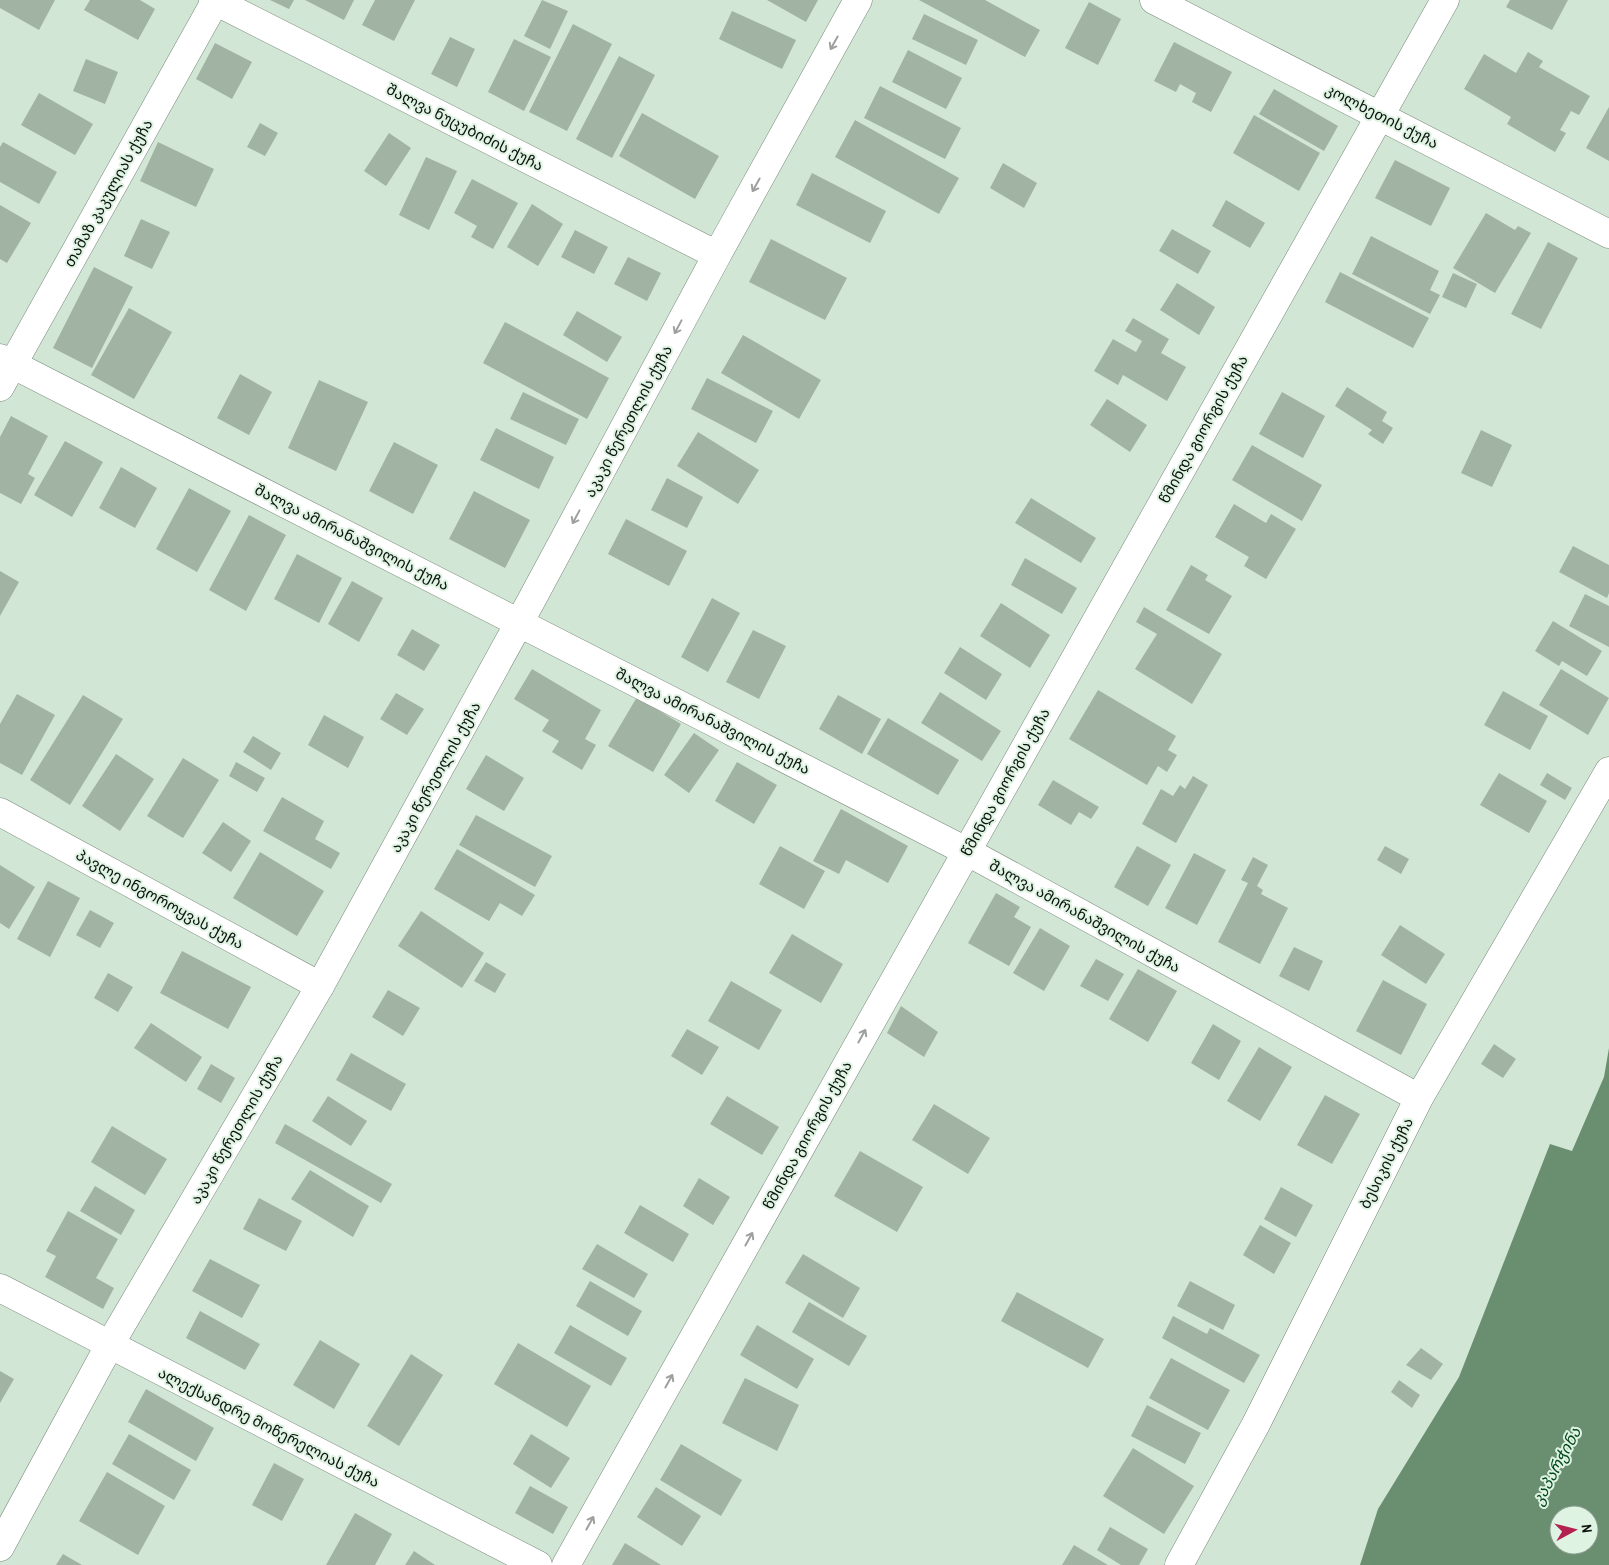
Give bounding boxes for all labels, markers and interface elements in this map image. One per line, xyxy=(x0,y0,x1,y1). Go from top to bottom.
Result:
one-way arrow xyxy=(829,35,839,49)
street label: შალვა ნუცუბიძის ქუჩა xyxy=(383,78,547,176)
street label: კოლხეთის ქუჩა xyxy=(1322,78,1442,154)
street label: თამაზ კაკულიას ქუჩა xyxy=(59,115,157,271)
one-way arrow xyxy=(750,177,760,191)
one-way arrow xyxy=(673,320,683,335)
street label: აკაკი წერეთლის ქუჩა xyxy=(579,341,677,501)
street label: წმინდა გიორგის ქუჩა xyxy=(1153,351,1253,507)
street label: შალვა ამირანაშვილის ქუჩა xyxy=(251,479,453,595)
one-way arrow xyxy=(571,509,580,524)
street label: შალვა ამირანაშვილის ქუჩა xyxy=(612,663,814,779)
street label: აკაკი წერეთლის ქუჩა xyxy=(385,698,485,856)
street label: წმინდა გიორგის ქუჩა xyxy=(955,704,1055,860)
street label: პავლე ინგოროყვას ქუჩა xyxy=(72,844,248,954)
street label: შალვა ამირანაშვილის ქუჩა xyxy=(986,855,1184,977)
one-way arrow xyxy=(857,1029,867,1044)
street label: აკაკი წერეთლის ქუჩა xyxy=(185,1050,287,1208)
street label: წმინდა გიორგის ქუჩა xyxy=(757,1057,857,1213)
street label: ბესიკის ქუჩა xyxy=(1354,1114,1418,1212)
one-way arrow xyxy=(744,1232,754,1247)
street label: ალექსანდრე მოწერელიას ქუჩა xyxy=(155,1362,383,1492)
one-way arrow xyxy=(664,1373,674,1388)
water label: კაპარჭინა xyxy=(1526,1423,1586,1509)
north arrow xyxy=(1549,1505,1599,1555)
one-way arrow xyxy=(585,1516,595,1530)
text: N xyxy=(1577,1523,1596,1534)

